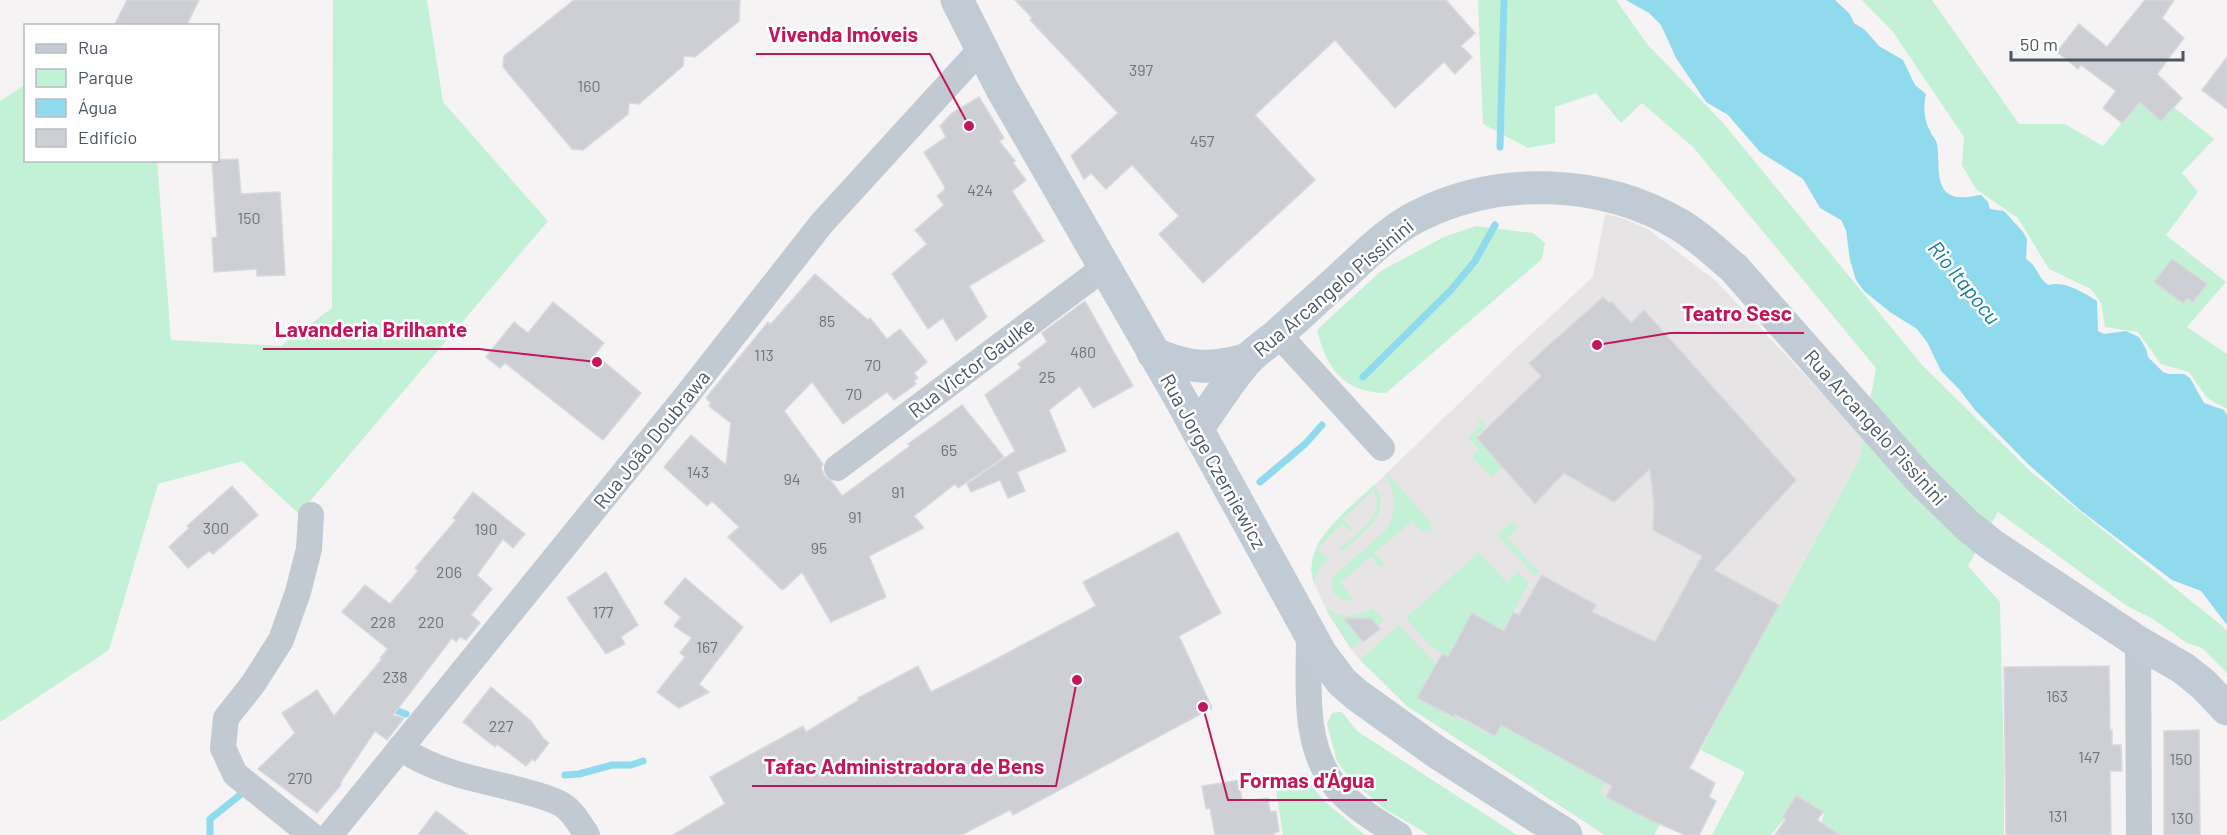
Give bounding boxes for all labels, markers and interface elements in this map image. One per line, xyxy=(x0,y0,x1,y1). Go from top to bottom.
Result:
callout: Vivenda Imóveis xyxy=(756,15,930,54)
text: Vivenda Imóveis xyxy=(768,21,918,46)
legend xyxy=(24,24,219,162)
scale bar xyxy=(2011,24,2184,62)
text: 50 m xyxy=(2020,33,2058,55)
text: Rua xyxy=(78,36,108,58)
house number: 397 xyxy=(1129,60,1153,79)
text: Parque xyxy=(78,66,133,88)
house number: 160 xyxy=(578,76,600,95)
text: Água xyxy=(78,96,117,118)
text: Edifício xyxy=(78,126,137,148)
house number: 457 xyxy=(1190,131,1215,150)
house number: 424 xyxy=(967,180,993,199)
house number: 150 xyxy=(238,208,260,227)
street label: Rua Arcangelo Pissinini xyxy=(1248,213,1418,361)
water label: Rio Itapocu xyxy=(1924,235,2006,329)
callout: Teatro Sesc xyxy=(1670,294,1804,333)
text: Teatro Sesc xyxy=(1682,300,1792,325)
callout: Lavanderia Brilhante xyxy=(263,310,479,349)
house number: 85 xyxy=(819,311,835,330)
street label: Rua Victor Gaulke xyxy=(903,312,1039,422)
text: Lavanderia Brilhante xyxy=(275,316,467,341)
house number: 480 xyxy=(1070,342,1096,361)
street label: Rua Arcangelo Pissinini xyxy=(1800,344,1952,510)
house number: 113 xyxy=(754,345,774,364)
house number: 70 xyxy=(865,355,881,374)
street label: Rua João Doubrawa xyxy=(588,365,714,513)
house number: 25 xyxy=(1039,367,1055,386)
street label: Rua Jorge Czerniewicz xyxy=(1156,369,1272,553)
house number: 70 xyxy=(846,384,862,403)
house number: 65 xyxy=(941,440,957,459)
house number: 143 xyxy=(687,462,709,481)
house number: 94 xyxy=(783,469,801,488)
house number: 91 xyxy=(891,482,905,501)
house number: 91 xyxy=(848,507,862,526)
house number: 300 xyxy=(203,518,229,537)
house number: 190 xyxy=(475,519,497,538)
house number: 95 xyxy=(811,538,827,557)
house number: 206 xyxy=(436,562,462,581)
house number: 177 xyxy=(593,602,614,621)
house number: 228 xyxy=(370,612,396,631)
house number: 220 xyxy=(418,612,444,631)
house number: 167 xyxy=(696,637,718,656)
house number: 238 xyxy=(382,667,408,686)
house number: 163 xyxy=(2046,686,2068,705)
house number: 227 xyxy=(489,716,514,735)
callout: Tafac Administradora de Bens xyxy=(752,747,1056,786)
house number: 147 xyxy=(2078,747,2100,766)
house number: 150 xyxy=(2170,749,2192,768)
text: Tafac Administradora de Bens xyxy=(764,753,1044,778)
callout: Formas d'Água xyxy=(1228,761,1387,800)
text: Formas d'Água xyxy=(1239,767,1375,792)
house number: 270 xyxy=(287,768,313,787)
house number: 131 xyxy=(2048,806,2068,825)
house number: 130 xyxy=(2171,808,2193,827)

